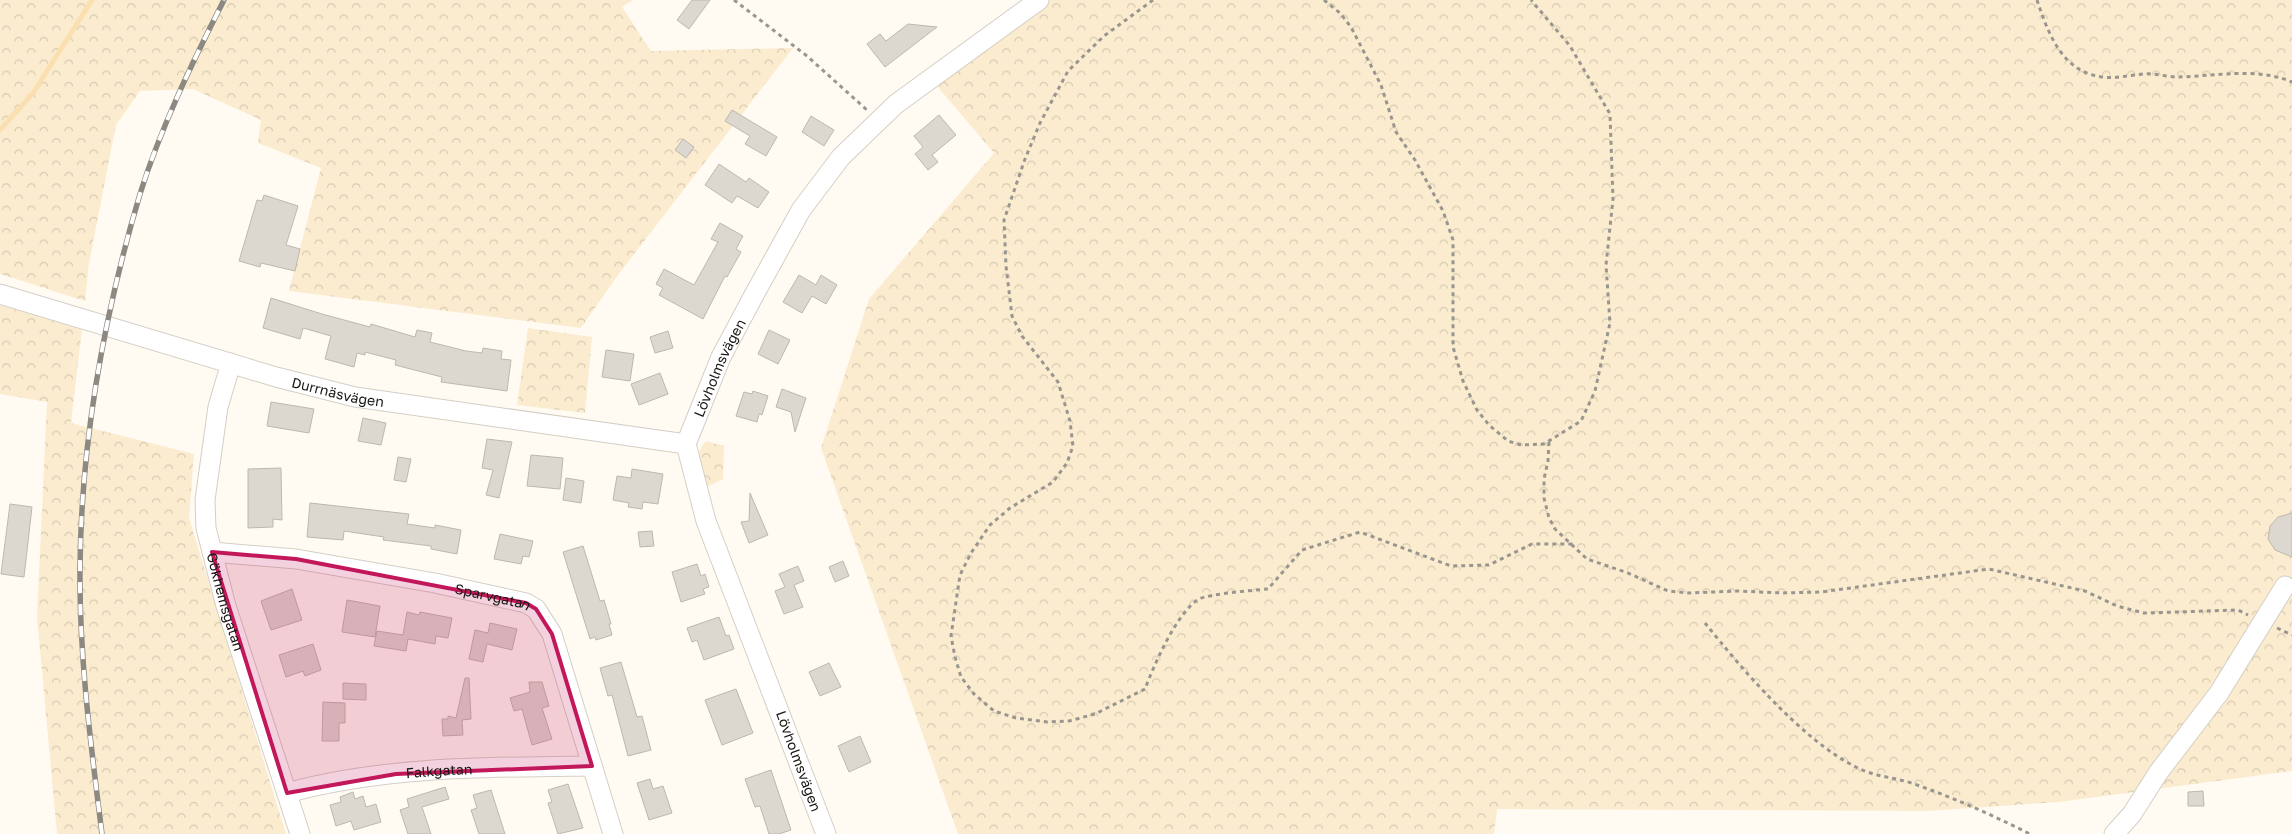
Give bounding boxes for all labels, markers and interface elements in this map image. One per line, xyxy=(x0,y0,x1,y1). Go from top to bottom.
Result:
street label: Lövholmsvägen xyxy=(689,316,748,419)
street label: Durrnäsvägen xyxy=(290,373,385,410)
street label: Gökhemsgatan xyxy=(204,551,248,653)
street label: Sparvgatan xyxy=(454,579,535,613)
street label: Lövholmsvägen xyxy=(773,708,825,814)
street label: Falkgatan xyxy=(405,760,473,781)

